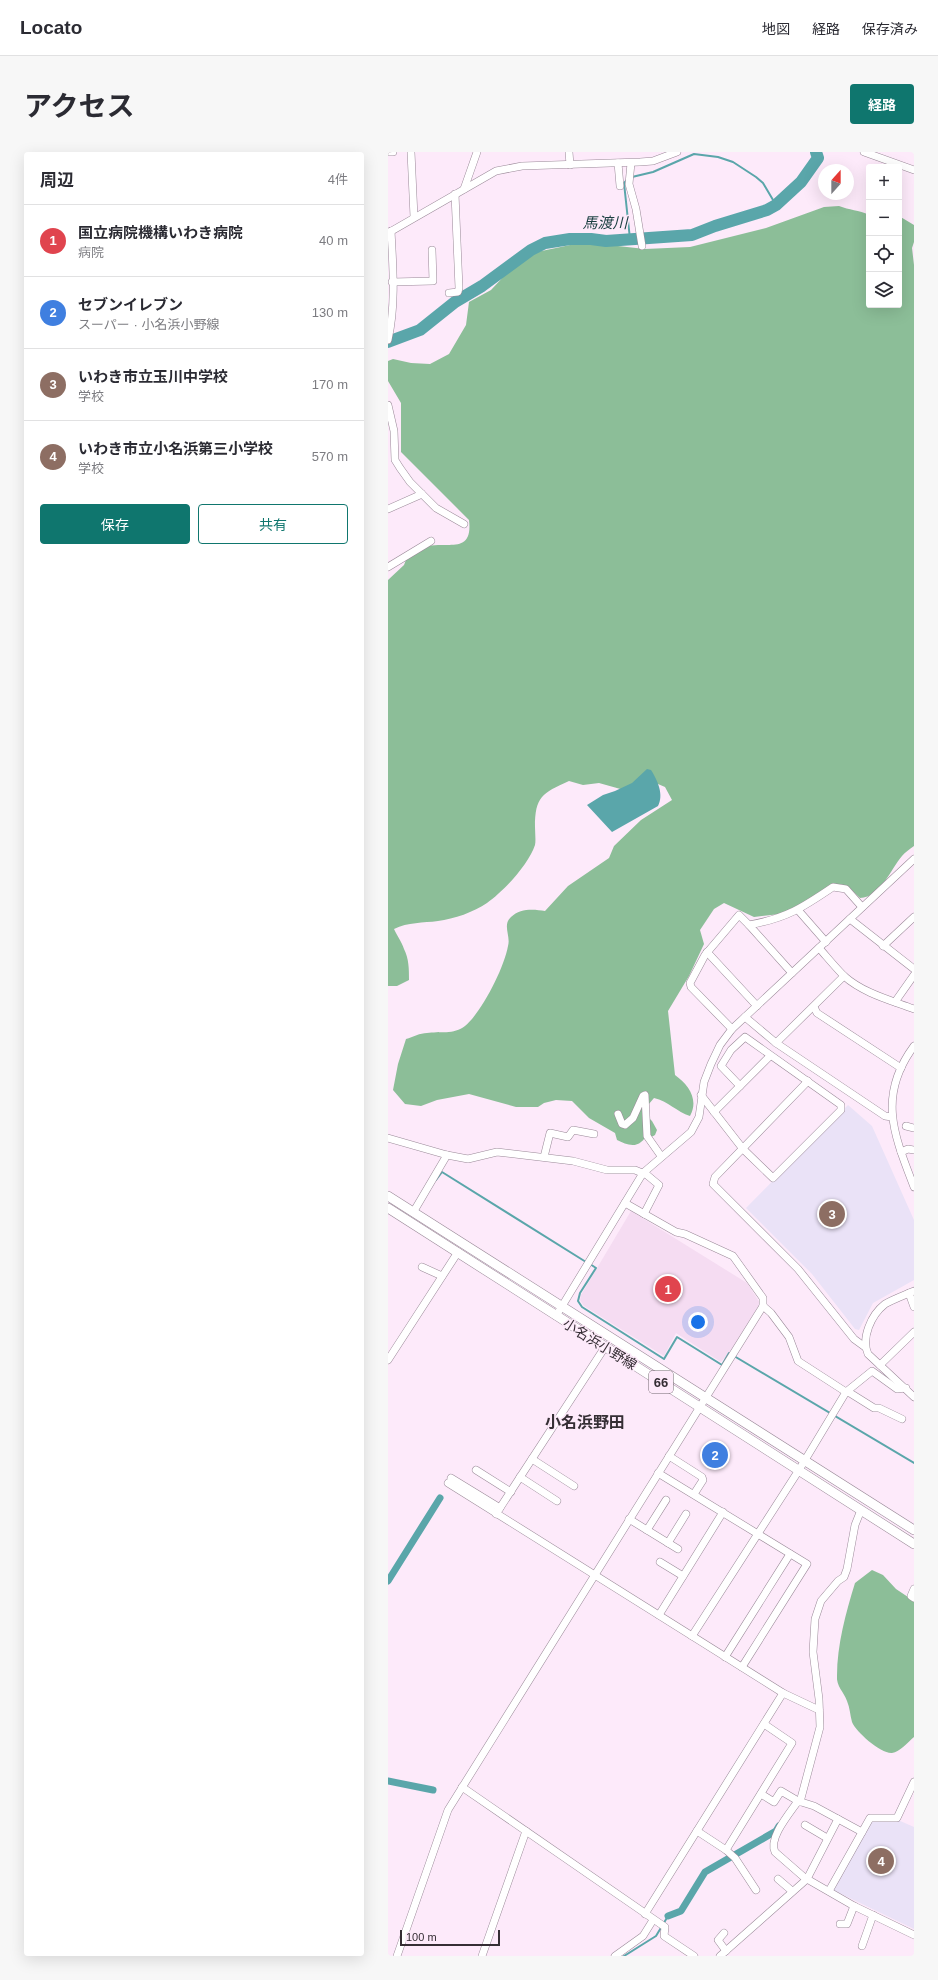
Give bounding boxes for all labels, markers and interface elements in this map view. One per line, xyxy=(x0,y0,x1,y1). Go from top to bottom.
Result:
text: Locato xyxy=(20,17,82,38)
text: 地図 xyxy=(762,21,790,37)
text: 経路 xyxy=(812,21,840,37)
text: 保存済み xyxy=(862,21,918,37)
button: 経路 xyxy=(850,84,914,124)
text: アクセス xyxy=(24,91,135,122)
north arrow xyxy=(818,164,854,200)
map controls xyxy=(866,164,902,308)
button: + xyxy=(866,164,902,200)
text: 周辺 xyxy=(40,171,74,190)
text: 4件 xyxy=(328,172,348,187)
button: − xyxy=(866,200,902,236)
water label: 馬渡川 xyxy=(582,214,629,231)
text: 国立病院機構いわき病院 xyxy=(78,224,243,241)
text: 1 xyxy=(49,233,57,248)
text: 40 m xyxy=(319,233,348,248)
button: locate xyxy=(866,236,902,272)
text: 病院 xyxy=(78,245,104,260)
button: layers xyxy=(866,272,902,308)
text: セブンイレブン xyxy=(78,296,183,313)
text: 2 xyxy=(49,305,57,320)
text: 130 m xyxy=(312,305,348,320)
text: スーパー · 小名浜小野線 xyxy=(78,317,219,332)
text: いわき市立玉川中学校 xyxy=(78,368,228,385)
text: 3 xyxy=(49,377,57,392)
text: 170 m xyxy=(312,377,348,392)
text: 学校 xyxy=(78,389,104,404)
text: いわき市立小名浜第三小学校 xyxy=(78,440,273,457)
text: 4 xyxy=(49,449,57,464)
text: 570 m xyxy=(312,449,348,464)
text: 学校 xyxy=(78,461,104,476)
button: 保存 xyxy=(40,504,190,544)
button: 共有 xyxy=(198,504,348,544)
pin: 3 xyxy=(819,1199,845,1229)
pin: 1 xyxy=(655,1274,681,1304)
your location xyxy=(688,1312,708,1332)
street label: 小名浜小野線 xyxy=(560,1315,640,1373)
road number: 66 xyxy=(649,1371,673,1393)
district label: 小名浜野田 xyxy=(545,1414,625,1431)
pin: 2 xyxy=(702,1440,728,1470)
pin: 4 xyxy=(868,1846,894,1876)
scale bar xyxy=(400,1928,500,1947)
text: 100 m xyxy=(406,1931,437,1943)

